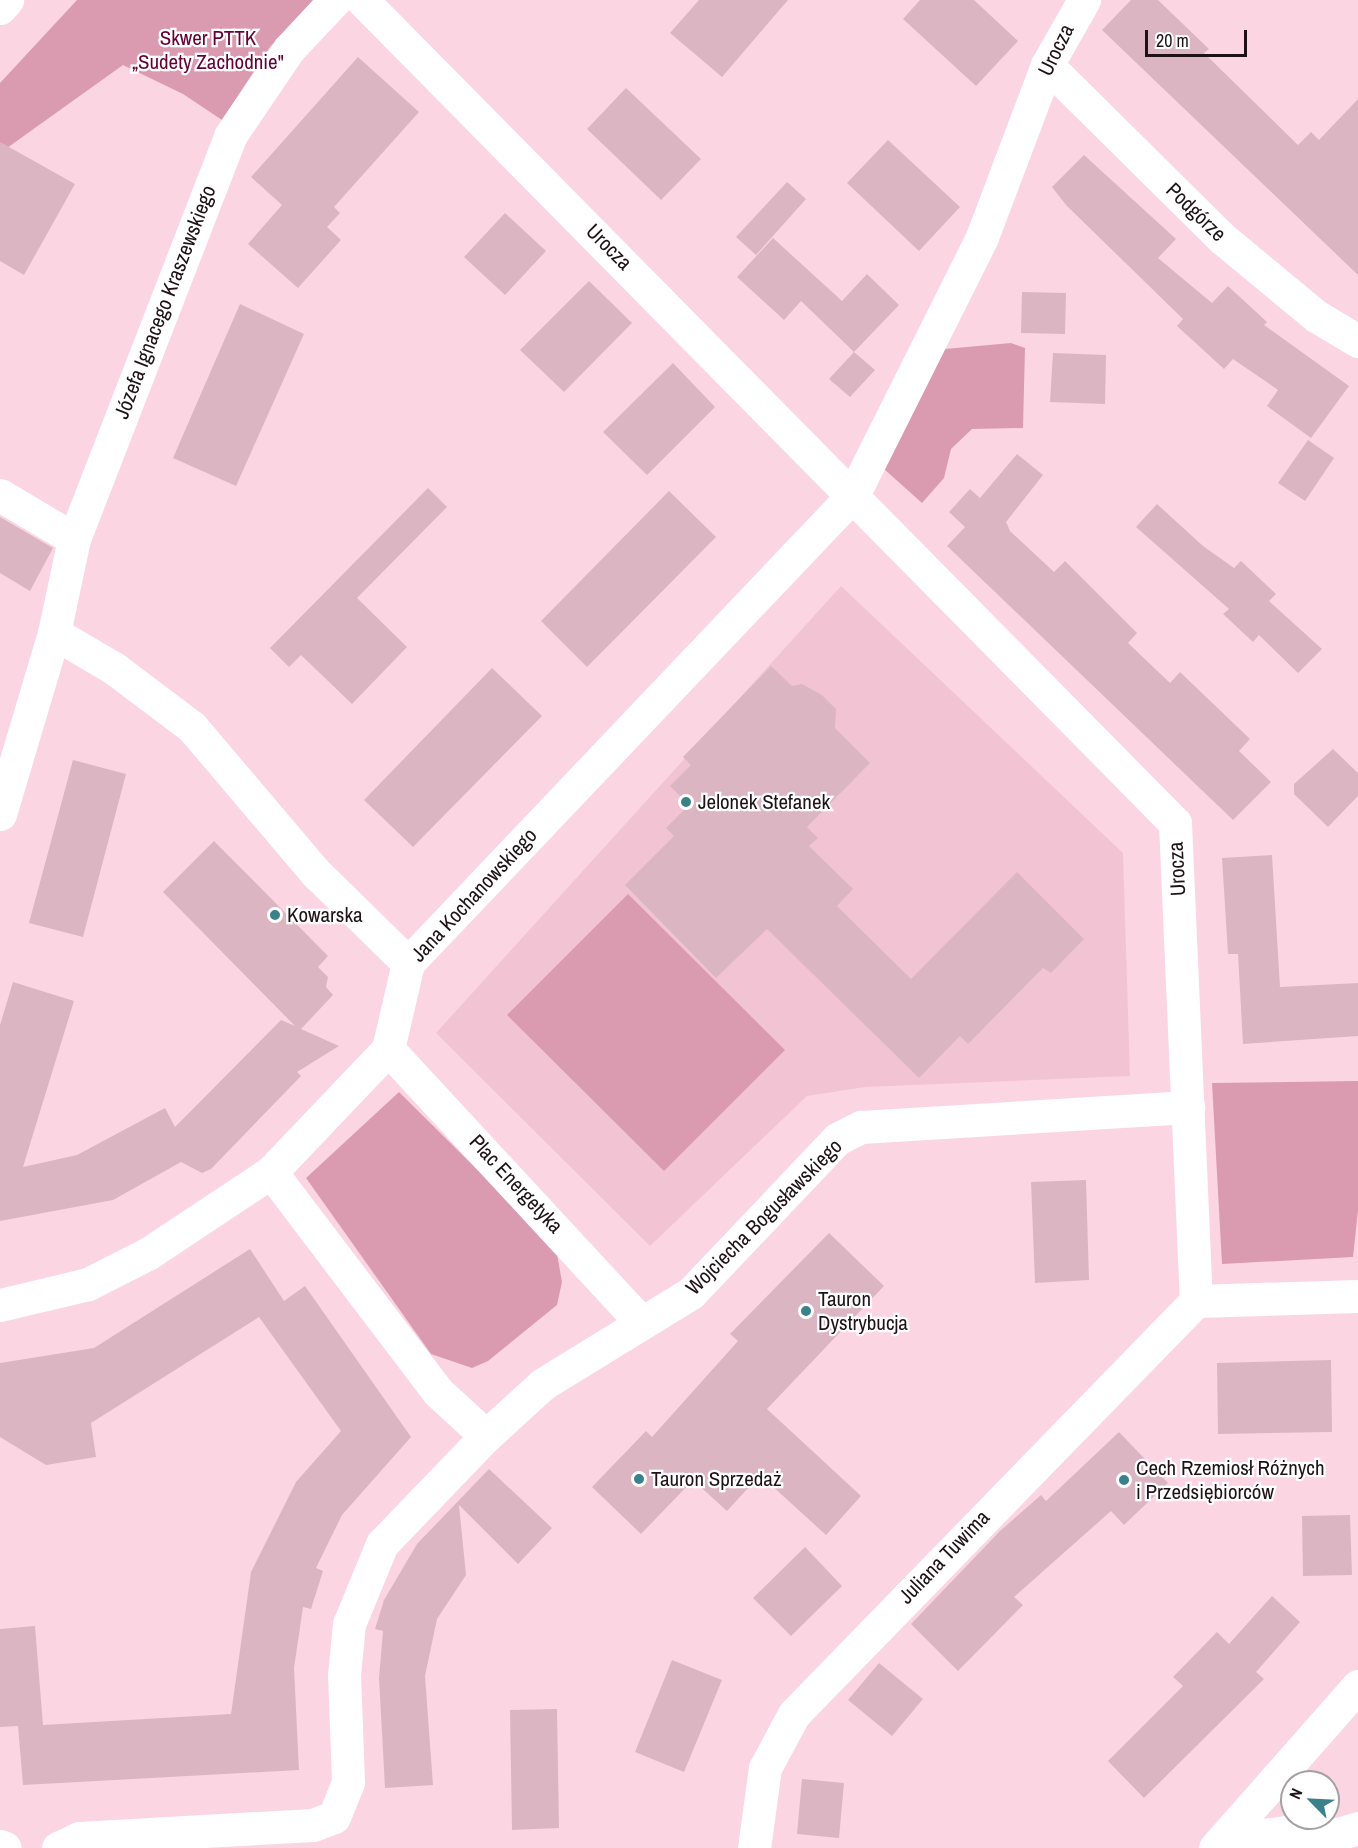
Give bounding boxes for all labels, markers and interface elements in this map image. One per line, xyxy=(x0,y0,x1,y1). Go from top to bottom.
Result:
scale bar xyxy=(1148,18,1250,56)
street label: Urocza xyxy=(1033,20,1079,80)
park label: Skwer PTTK „Sudety Zachodnie" xyxy=(132,25,284,75)
text: 20 m xyxy=(1156,28,1189,53)
street label: Podgórze xyxy=(1161,177,1231,247)
street label: Józefa Ignacego Kraszewskiego xyxy=(109,182,221,422)
street label: Urocza xyxy=(581,219,637,275)
place label: Jelonek Stefanek xyxy=(698,789,830,815)
marker: Jelonek Stefanek xyxy=(679,795,693,809)
street label: Jana Kochanowskiego xyxy=(406,823,542,967)
street label: Urocza xyxy=(1163,841,1191,897)
place label: Kowarska xyxy=(287,902,363,928)
marker: Kowarska xyxy=(268,908,282,922)
street label: Plac Energetyka xyxy=(464,1130,568,1238)
street label: Wojciecha Bogusławskiego xyxy=(681,1134,847,1300)
place label: Tauron Dystrybucja xyxy=(818,1286,908,1336)
marker: Tauron Dystrybucja xyxy=(799,1304,813,1318)
place label: Cech Rzemiosł Różnych i Przedsiębiorców xyxy=(1136,1455,1325,1505)
place label: Tauron Sprzedaż xyxy=(651,1466,782,1492)
marker: Tauron Sprzedaż xyxy=(632,1472,646,1486)
marker: Cech Rzemiosł Różnych i Przedsiębiorców xyxy=(1117,1473,1131,1487)
street label: Juliana Tuwima xyxy=(893,1505,995,1609)
north arrow xyxy=(1280,1770,1340,1830)
text: N xyxy=(1283,1785,1307,1802)

